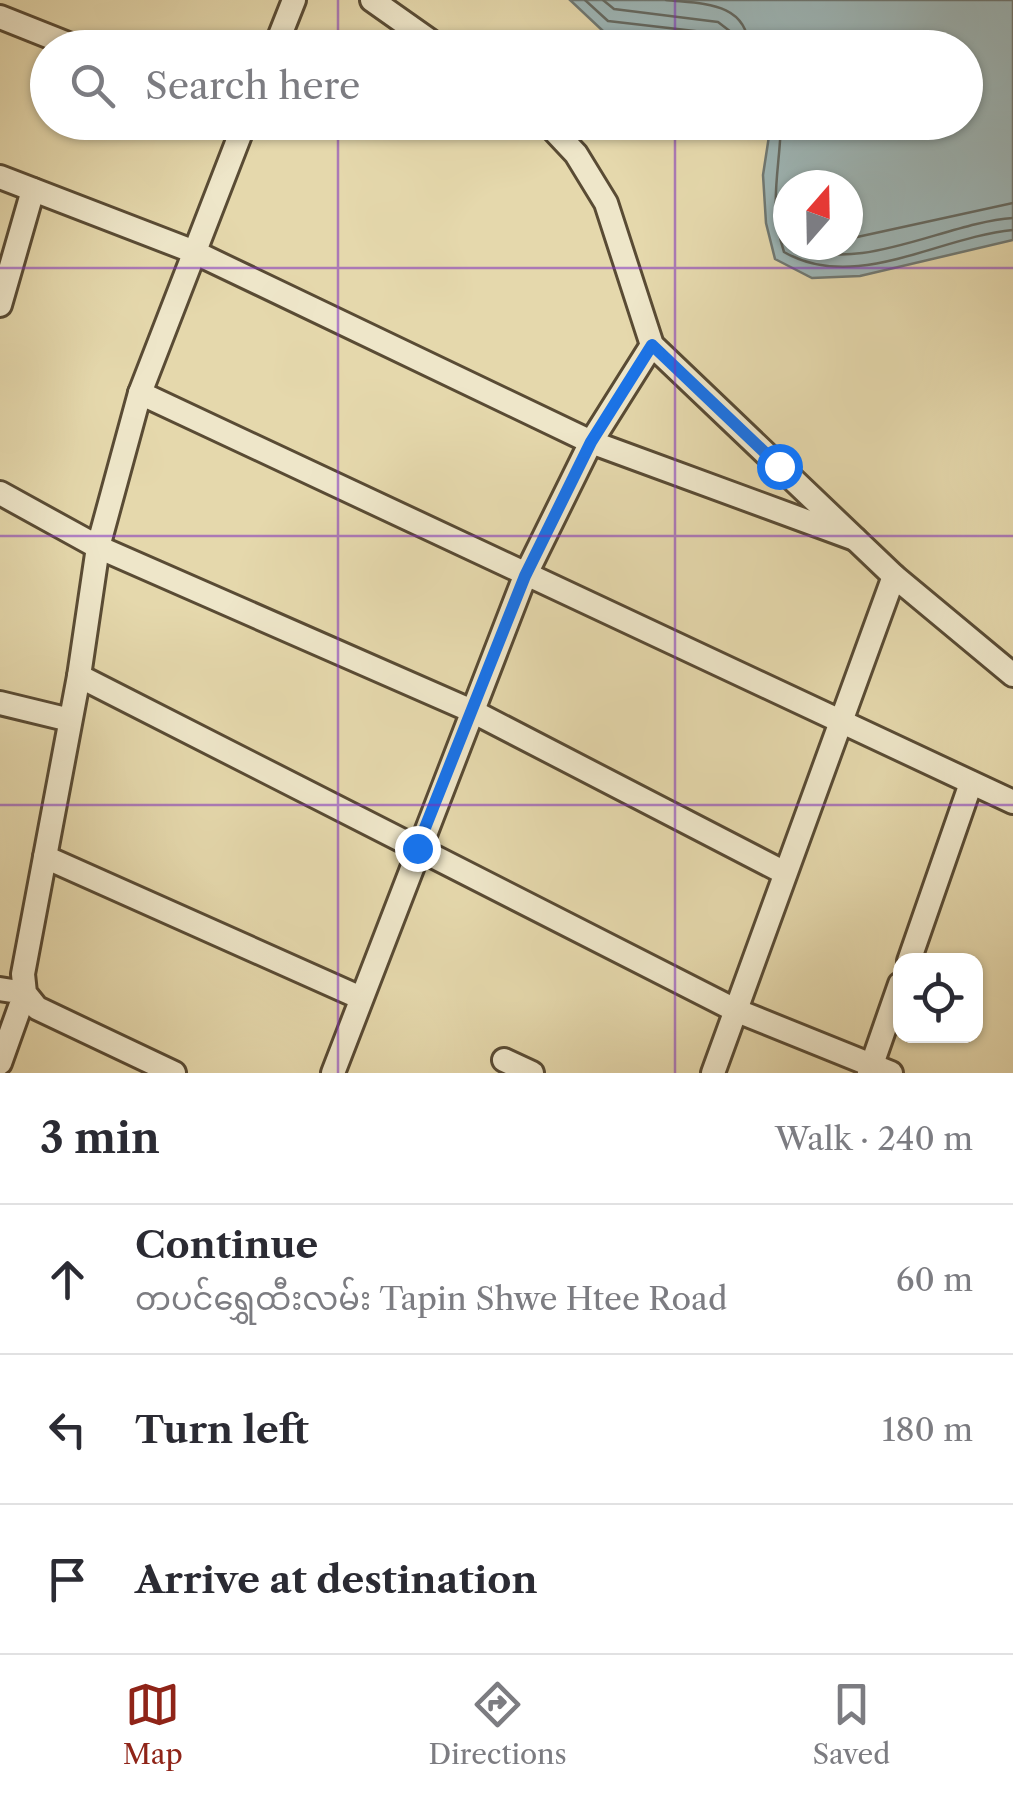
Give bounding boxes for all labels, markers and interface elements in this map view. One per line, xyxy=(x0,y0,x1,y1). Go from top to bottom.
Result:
search box xyxy=(30,30,983,140)
icon: search xyxy=(65,58,120,113)
text: Search here xyxy=(145,62,360,109)
north arrow xyxy=(773,170,863,260)
route start xyxy=(757,444,803,490)
route end xyxy=(395,826,441,872)
map controls xyxy=(893,953,983,1043)
button: locate xyxy=(893,953,983,1043)
text: 3 min xyxy=(40,1112,160,1164)
text: Walk · 240 m xyxy=(775,1119,973,1158)
text: Continue xyxy=(135,1221,318,1268)
icon: ahead xyxy=(40,1252,95,1307)
text: 60 m xyxy=(896,1260,973,1299)
text: တပင်ရွှေထီးလမ်း Tapin Shwe Htee Road xyxy=(135,1279,727,1318)
icon: left xyxy=(40,1402,95,1457)
text: Turn left xyxy=(135,1406,309,1453)
text: 180 m xyxy=(882,1410,973,1449)
icon: arrive xyxy=(40,1552,95,1607)
text: Arrive at destination xyxy=(135,1556,538,1603)
tab: Map xyxy=(123,1677,183,1771)
tab: Directions xyxy=(428,1677,567,1771)
tab: Saved xyxy=(812,1677,890,1771)

